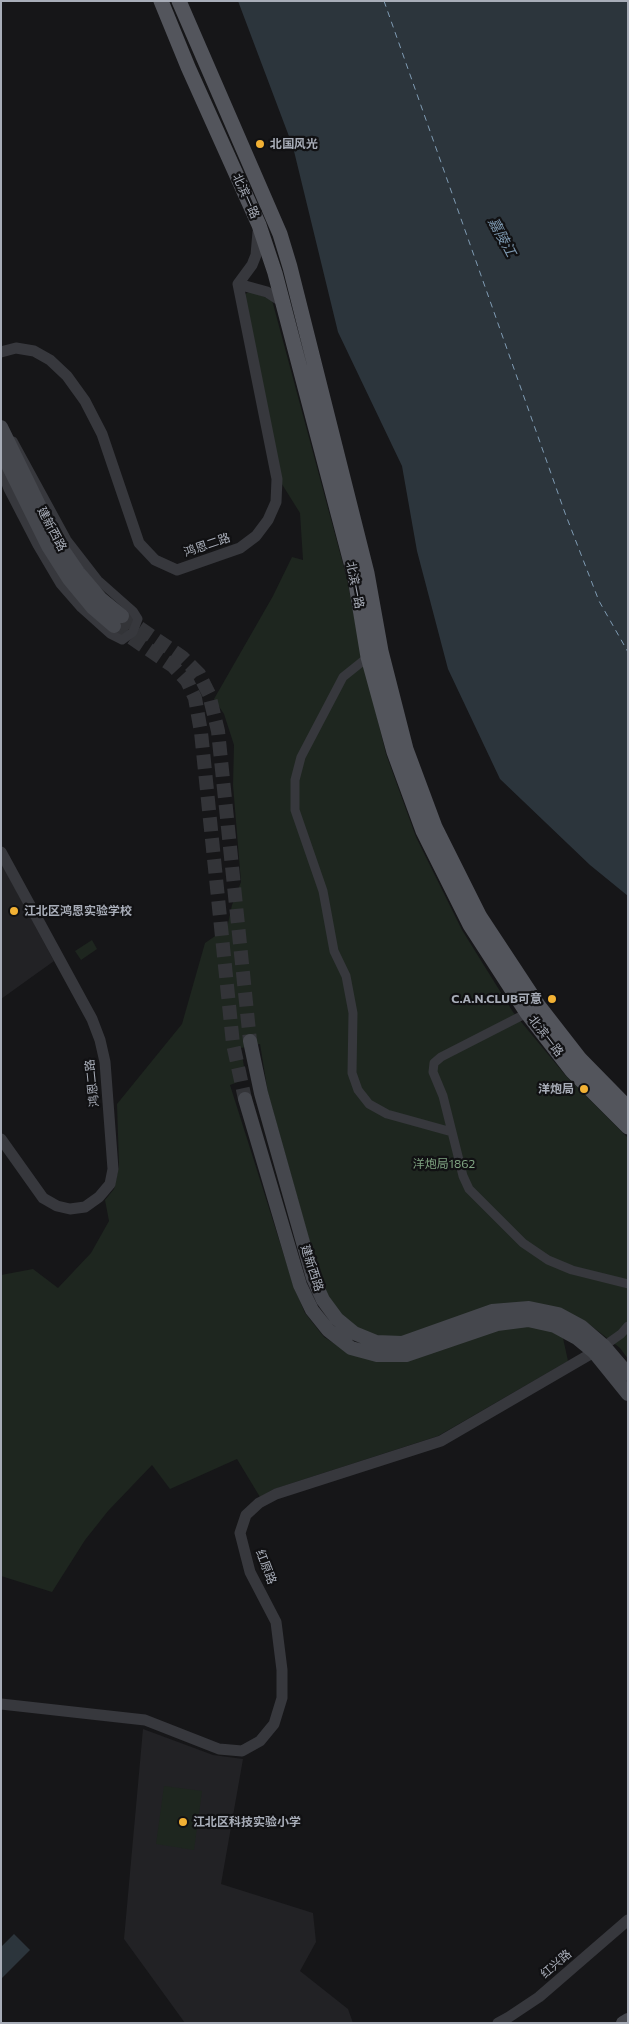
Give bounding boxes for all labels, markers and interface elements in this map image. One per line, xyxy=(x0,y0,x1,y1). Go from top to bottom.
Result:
place label: 北国风光 xyxy=(270,137,318,151)
marker: 北国风光 xyxy=(254,138,266,150)
street label: 北滨一路 xyxy=(230,171,262,221)
water label: 嘉陵江 xyxy=(485,215,519,259)
street label: 建新西路 xyxy=(34,504,70,554)
street label: 鸿恩二路 xyxy=(182,530,232,560)
street label: 北滨一路 xyxy=(343,560,367,610)
place label: 江北区鸿恩实验学校 xyxy=(24,904,132,918)
marker: 江北区鸿恩实验学校 xyxy=(8,905,20,917)
place label: C.A.N.CLUB可意 xyxy=(451,992,542,1006)
marker: C.A.N.CLUB可意 xyxy=(546,993,558,1005)
street label: 北滨一路 xyxy=(526,1013,566,1059)
street label: 鸿恩二路 xyxy=(82,1058,102,1108)
place label: 洋炮局 xyxy=(538,1082,574,1096)
marker: 洋炮局 xyxy=(578,1083,590,1095)
park label: 洋炮局1862 xyxy=(413,1157,475,1171)
street label: 建新西路 xyxy=(298,1243,326,1293)
street label: 红原路 xyxy=(253,1548,279,1586)
place label: 江北区科技实验小学 xyxy=(193,1815,301,1829)
marker: 江北区科技实验小学 xyxy=(177,1816,189,1828)
street label: 红兴路 xyxy=(538,1947,574,1981)

